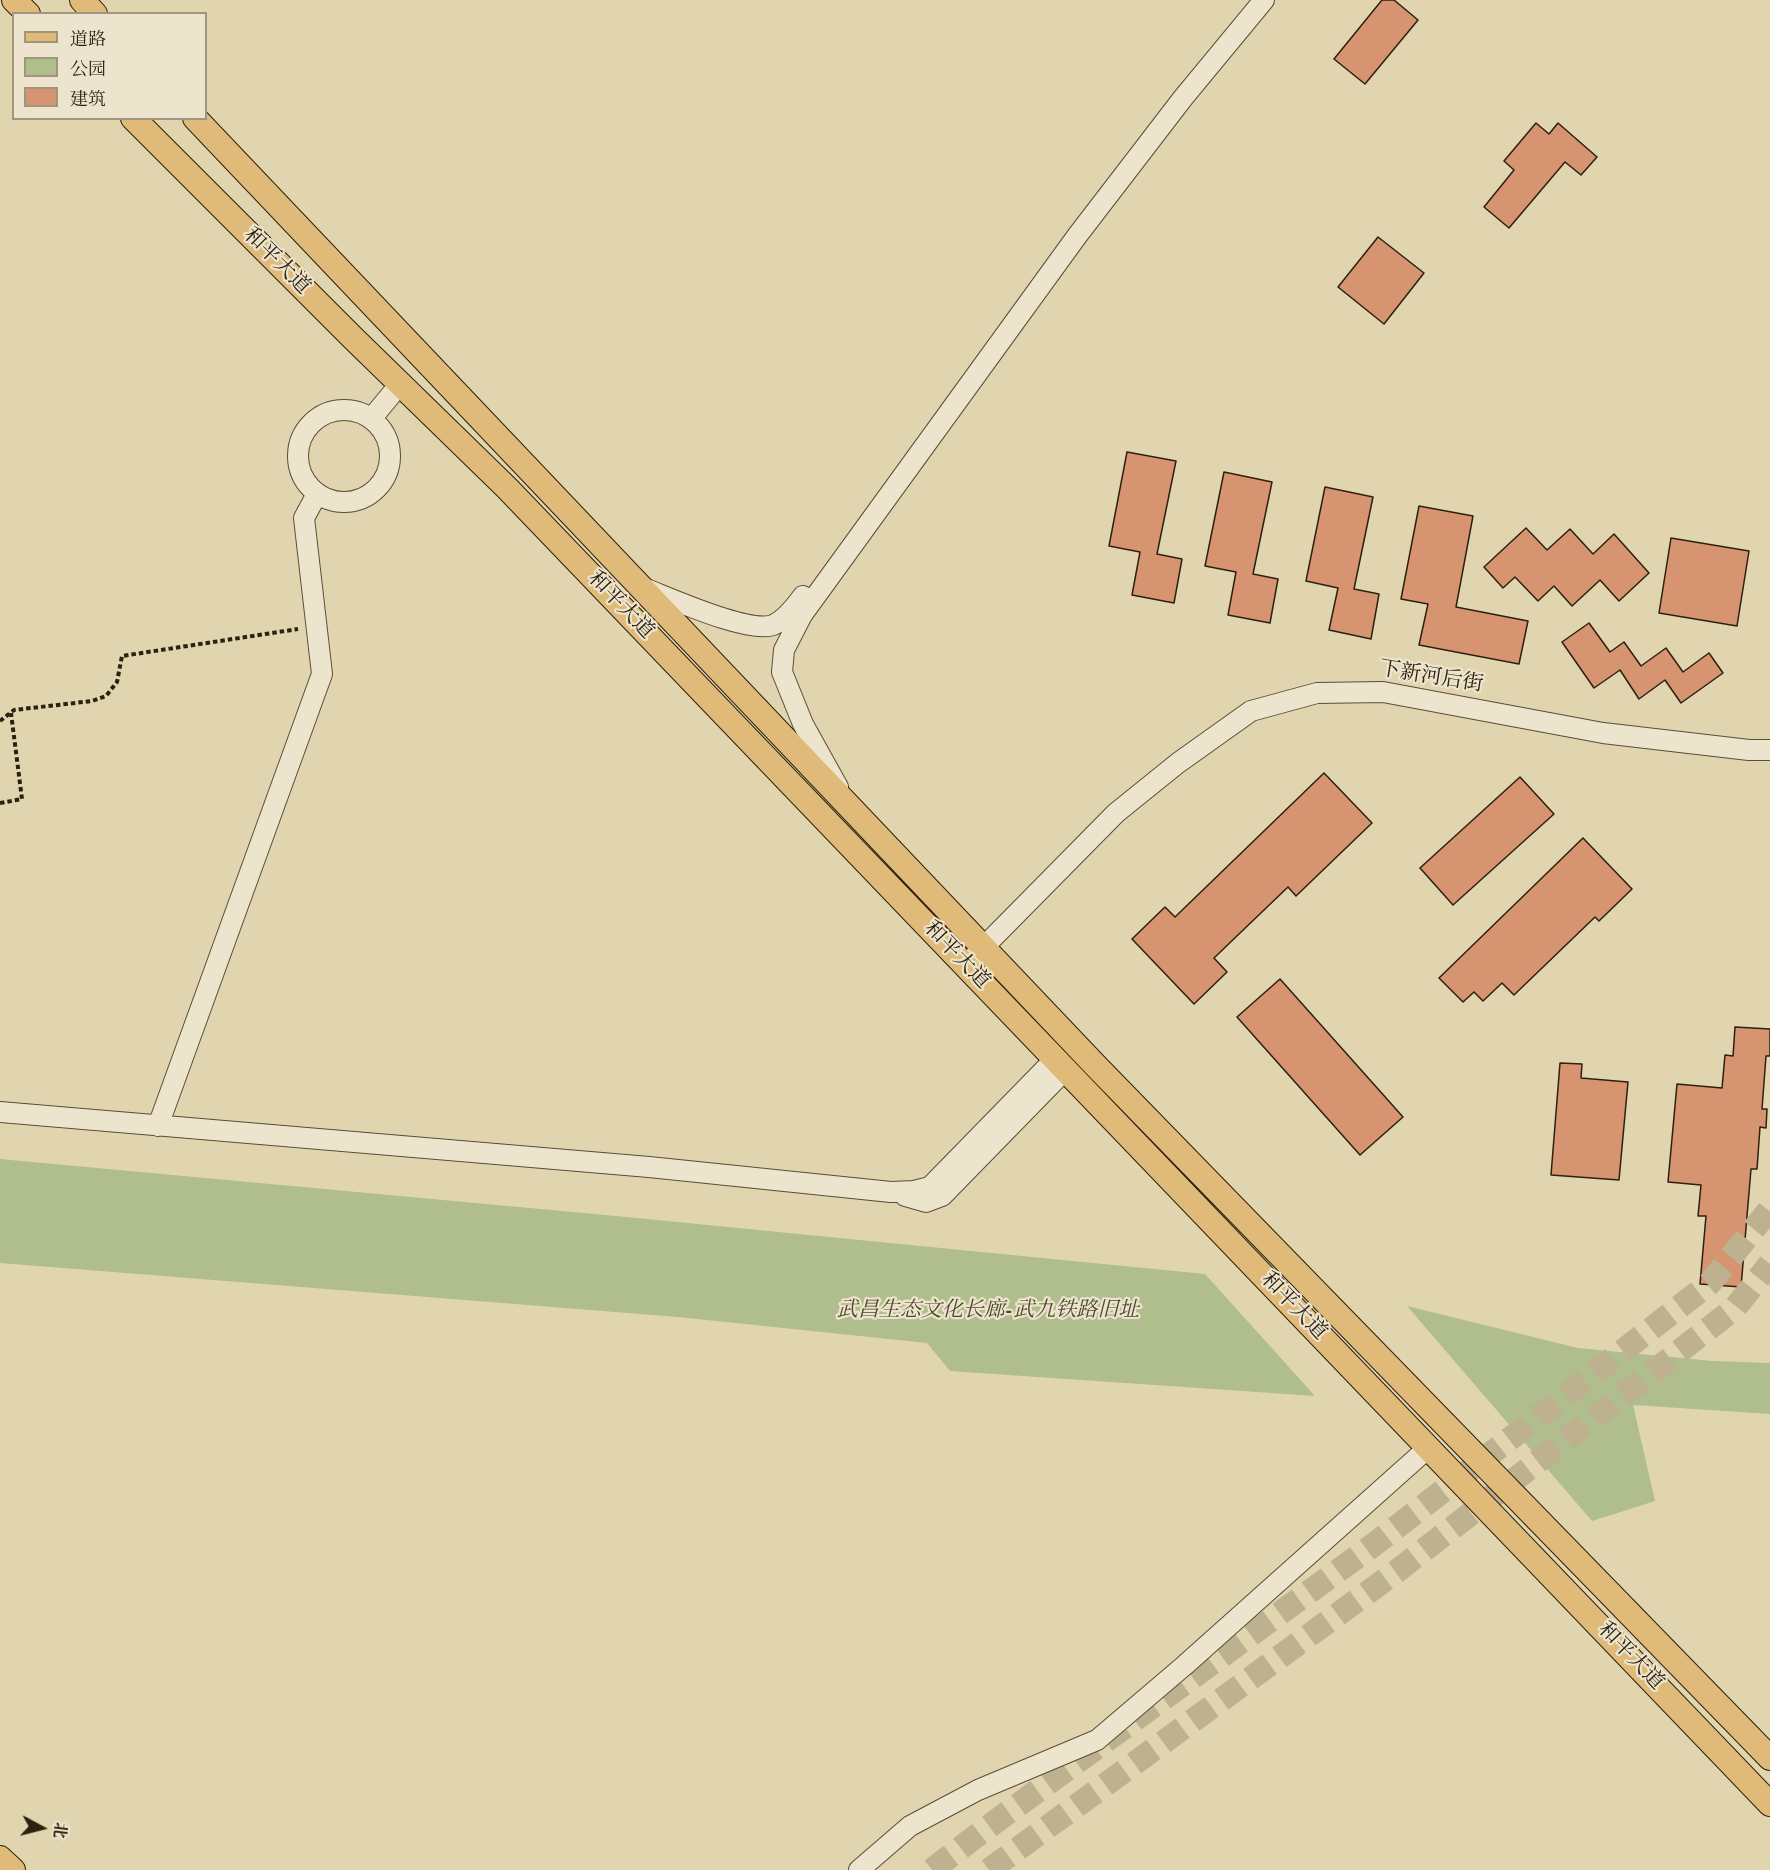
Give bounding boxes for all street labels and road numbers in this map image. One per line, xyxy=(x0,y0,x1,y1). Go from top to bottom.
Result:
street label: 和平大道 xyxy=(237,223,315,301)
street label: 和平大道 xyxy=(582,567,658,645)
street label: 下新河后街 xyxy=(1377,657,1485,699)
street label: 和平大道 xyxy=(918,917,994,995)
street label: 和平大道 xyxy=(1255,1268,1331,1346)
street label: 和平大道 xyxy=(1592,1618,1668,1696)

